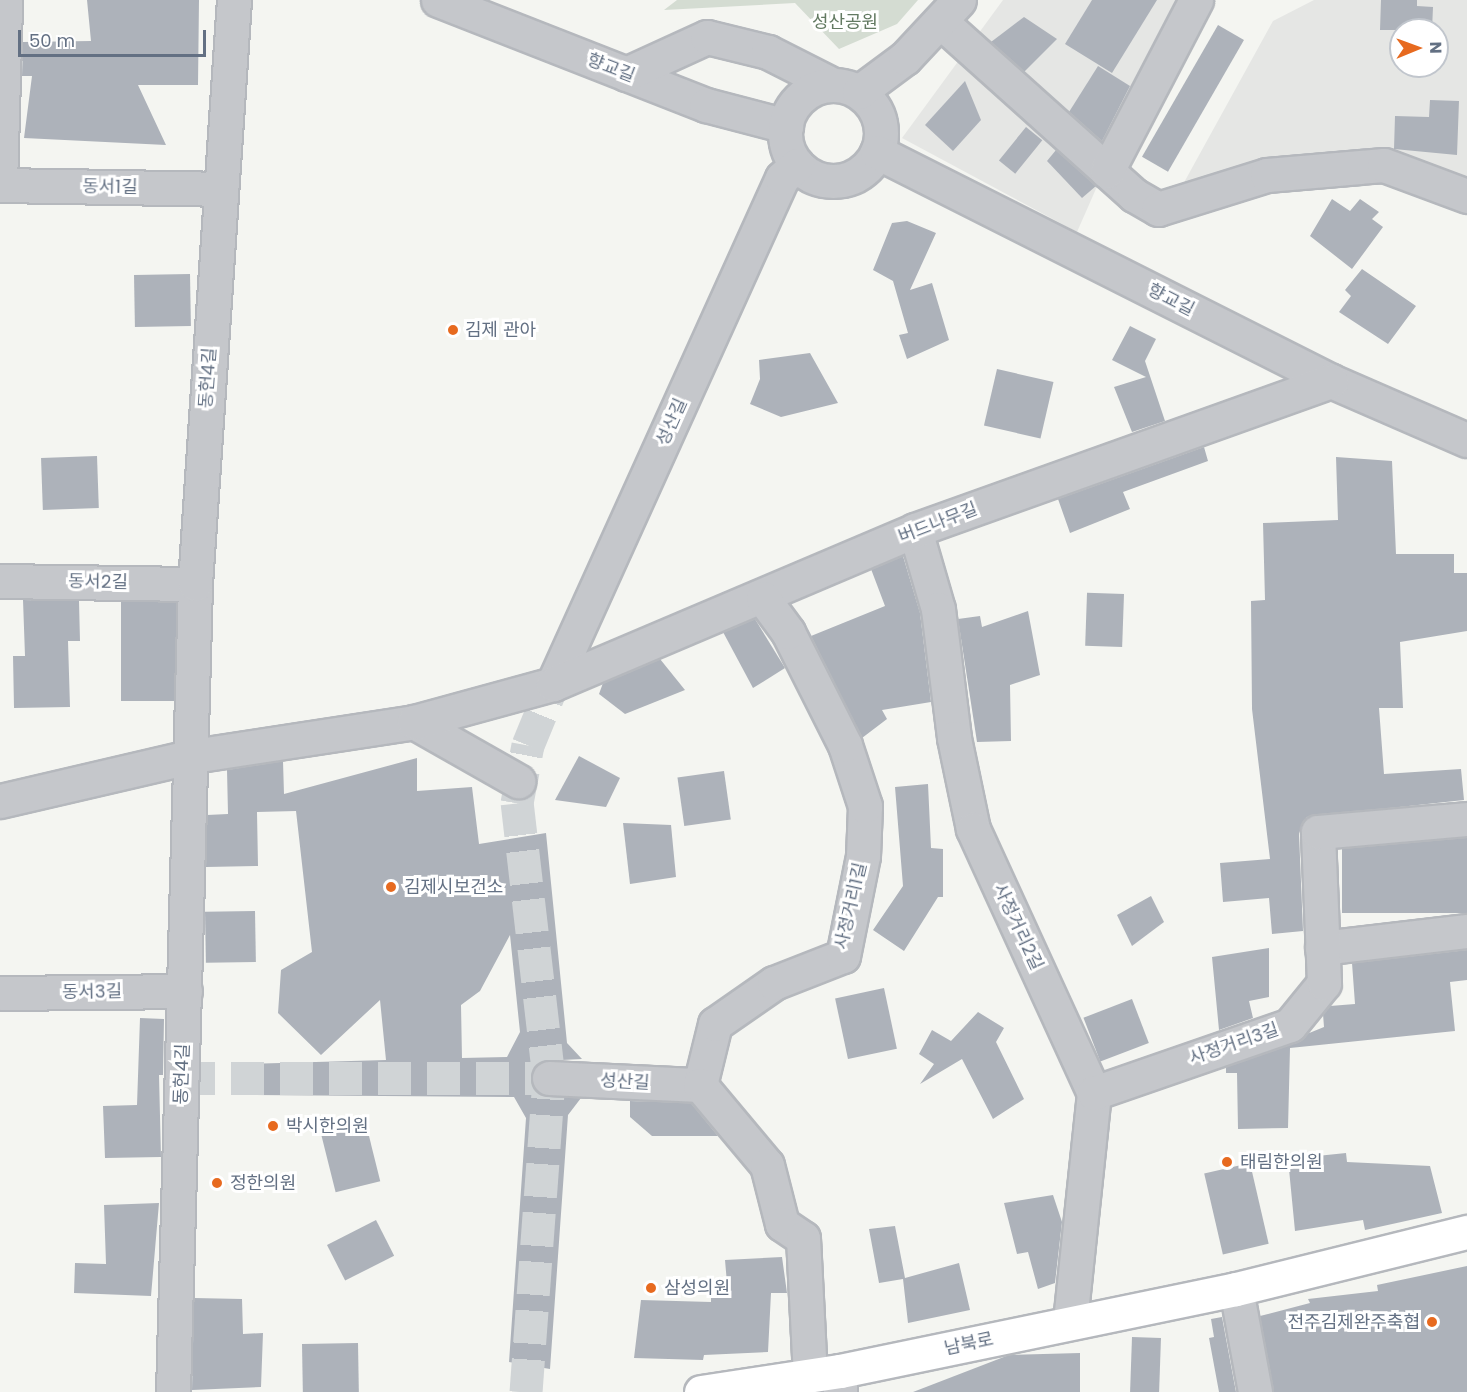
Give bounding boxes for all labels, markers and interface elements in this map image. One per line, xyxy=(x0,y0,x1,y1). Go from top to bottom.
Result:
park label: 성산공원 xyxy=(812,11,878,33)
scale bar xyxy=(21,18,208,56)
north arrow xyxy=(1389,18,1449,78)
text: 50 m xyxy=(29,28,75,53)
text: N xyxy=(1424,41,1447,54)
street label: 향교길 xyxy=(584,49,638,87)
street label: 동서1길 xyxy=(82,176,138,198)
street label: 향교길 xyxy=(1144,279,1198,321)
place label: 김제 관아 xyxy=(465,319,536,341)
marker: 김제 관아 xyxy=(446,323,460,337)
street label: 동헌4길 xyxy=(195,347,221,409)
street label: 성산길 xyxy=(652,395,692,449)
street label: 버드나무길 xyxy=(895,498,981,548)
street label: 동서2길 xyxy=(68,571,128,593)
street label: 사정거리1길 xyxy=(831,860,871,952)
place label: 김제시보건소 xyxy=(404,876,503,898)
marker: 김제시보건소 xyxy=(382,878,400,896)
street label: 사정거리2길 xyxy=(989,880,1047,974)
street label: 동서3길 xyxy=(62,981,122,1003)
street label: 사정거리3길 xyxy=(1186,1019,1282,1069)
street label: 동헌4길 xyxy=(170,1043,194,1105)
street label: 성산길 xyxy=(600,1070,650,1094)
place label: 박시한의원 xyxy=(286,1115,369,1137)
marker: 박시한의원 xyxy=(264,1117,282,1135)
place label: 태림한의원 xyxy=(1240,1151,1323,1173)
marker: 태림한의원 xyxy=(1218,1153,1236,1171)
place label: 정한의원 xyxy=(230,1172,296,1194)
marker: 정한의원 xyxy=(208,1174,226,1192)
place label: 삼성의원 xyxy=(664,1277,730,1299)
marker: 삼성의원 xyxy=(642,1279,660,1297)
place label: 전주김제완주축협 xyxy=(1288,1311,1420,1333)
marker: 전주김제완주축협 xyxy=(1425,1315,1439,1329)
street label: 남북로 xyxy=(942,1328,996,1360)

